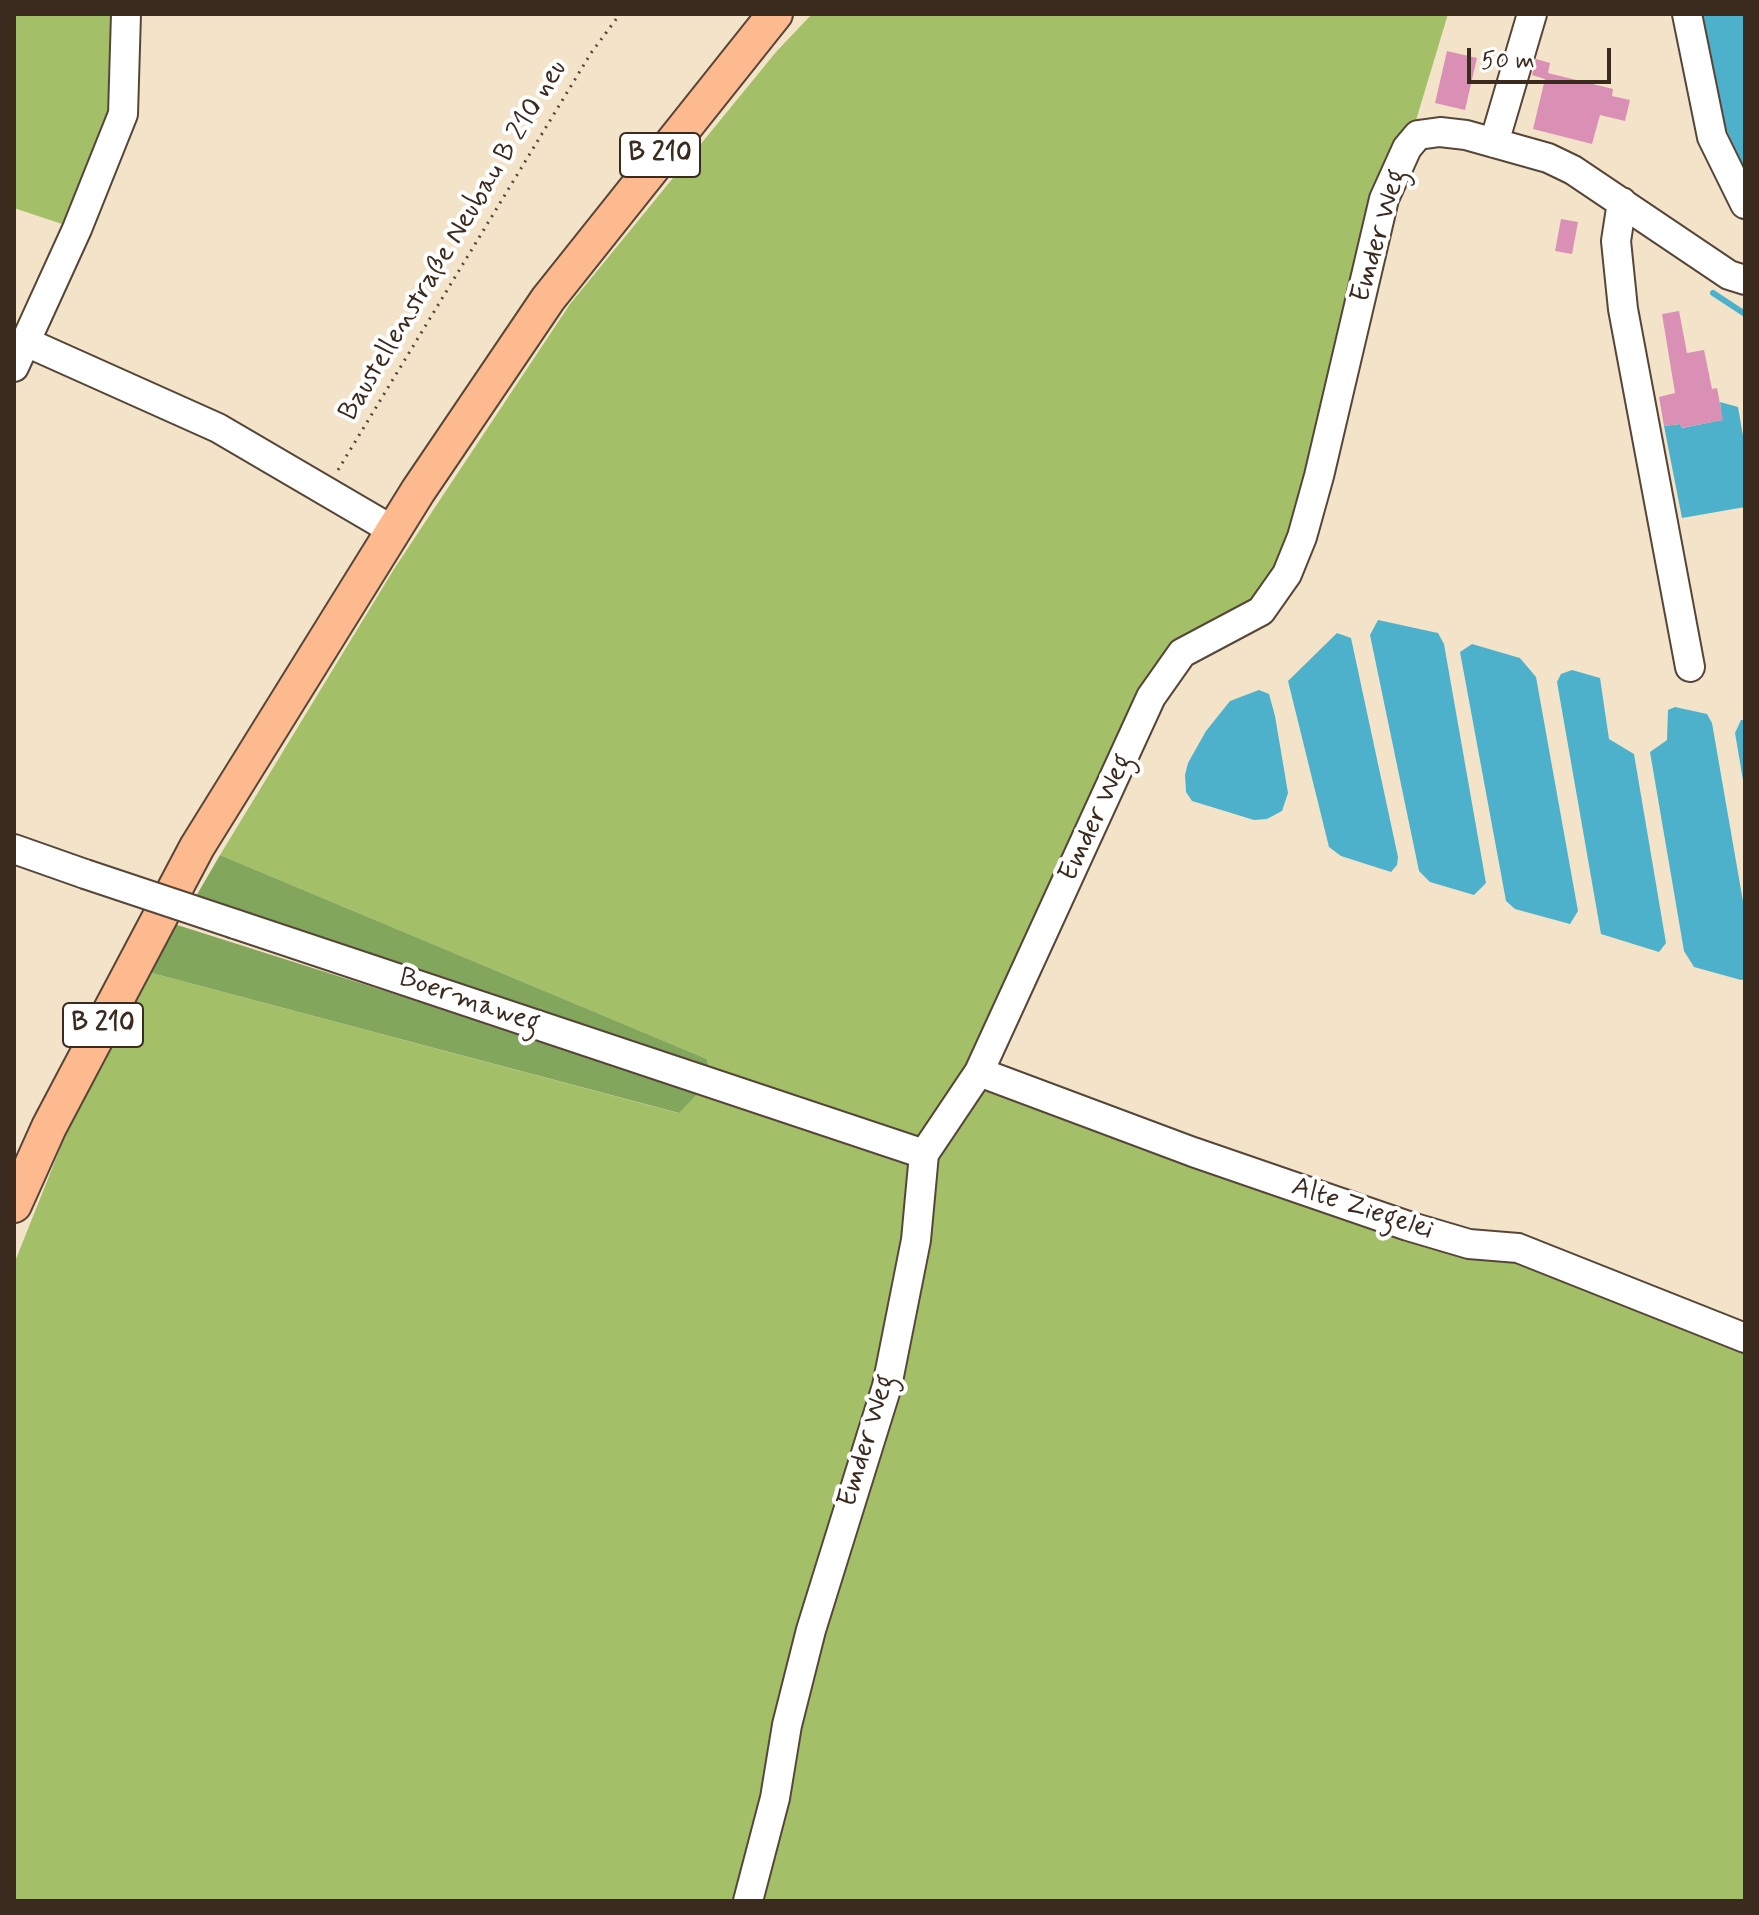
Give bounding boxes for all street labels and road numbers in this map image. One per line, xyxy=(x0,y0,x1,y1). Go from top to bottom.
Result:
street label: Baustellenstraße Neubau B 210 neu xyxy=(333,54,575,428)
road number: B 210 xyxy=(620,133,700,177)
street label: Emder Weg xyxy=(1345,165,1415,307)
street label: Emder Weg xyxy=(1053,749,1141,887)
street label: Boermaweg xyxy=(394,962,544,1042)
road number: B 210 xyxy=(63,1003,143,1047)
street label: Alte Ziegelei xyxy=(1287,1171,1437,1249)
street label: Emder Weg xyxy=(832,1371,904,1511)

